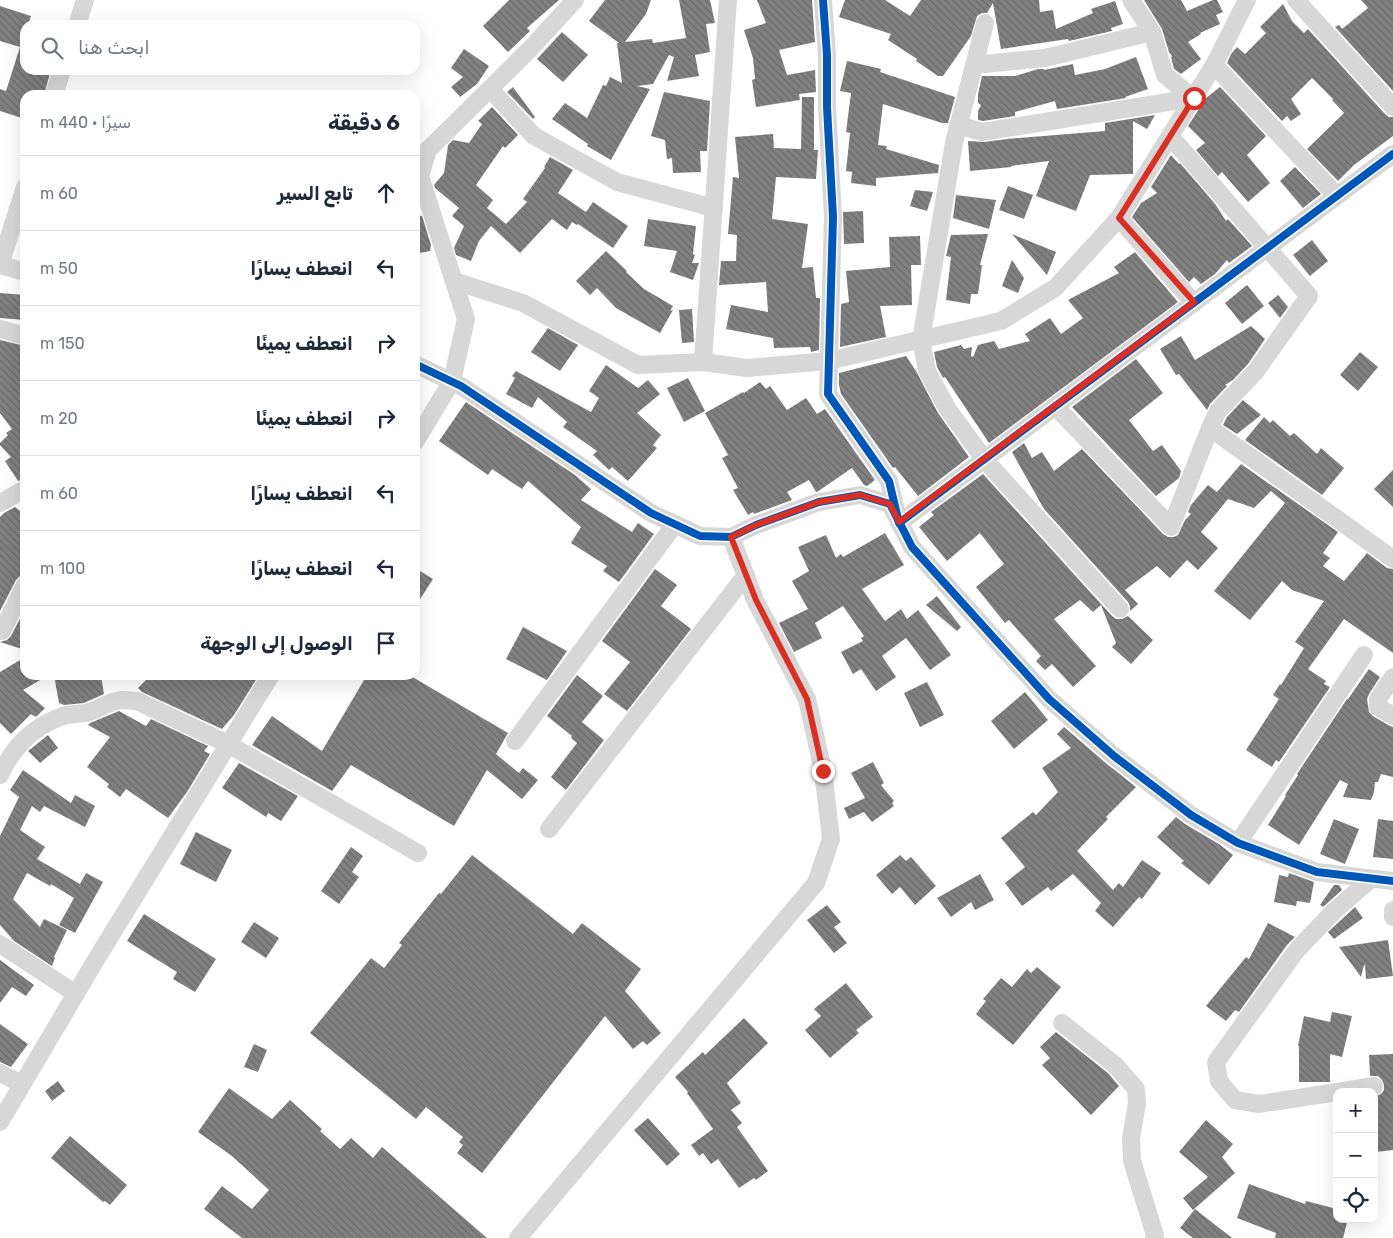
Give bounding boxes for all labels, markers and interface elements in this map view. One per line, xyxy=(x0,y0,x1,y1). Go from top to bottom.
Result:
search box xyxy=(20,20,420,75)
icon: search xyxy=(38,34,66,62)
text: ابحث هنا xyxy=(78,36,150,59)
route start xyxy=(1183,87,1206,110)
text: 6 دقيقة xyxy=(328,110,400,135)
text: سيرًا · 440 m xyxy=(40,113,131,132)
icon: ahead xyxy=(372,179,400,207)
text: تابع السير xyxy=(277,182,353,205)
text: 60 m xyxy=(40,184,78,203)
icon: left xyxy=(372,254,400,282)
text: انعطف يسارًا xyxy=(250,257,353,280)
text: 50 m xyxy=(40,259,78,278)
icon: right xyxy=(372,329,400,357)
text: انعطف يمينًا xyxy=(256,332,353,355)
text: 150 m xyxy=(40,334,85,353)
icon: right xyxy=(372,404,400,432)
text: انعطف يمينًا xyxy=(256,407,353,430)
text: 20 m xyxy=(40,409,78,428)
icon: left xyxy=(372,479,400,507)
text: انعطف يسارًا xyxy=(250,482,353,505)
text: 60 m xyxy=(40,484,78,503)
icon: left xyxy=(372,554,400,582)
text: انعطف يسارًا xyxy=(250,557,353,580)
text: 100 m xyxy=(40,559,85,578)
icon: arrive xyxy=(372,629,400,657)
text: الوصول إلى الوجهة xyxy=(200,632,353,655)
route end xyxy=(812,760,835,783)
map controls xyxy=(1333,1088,1378,1223)
button: + xyxy=(1333,1088,1378,1133)
button: − xyxy=(1333,1133,1378,1178)
button: locate xyxy=(1333,1178,1378,1223)

